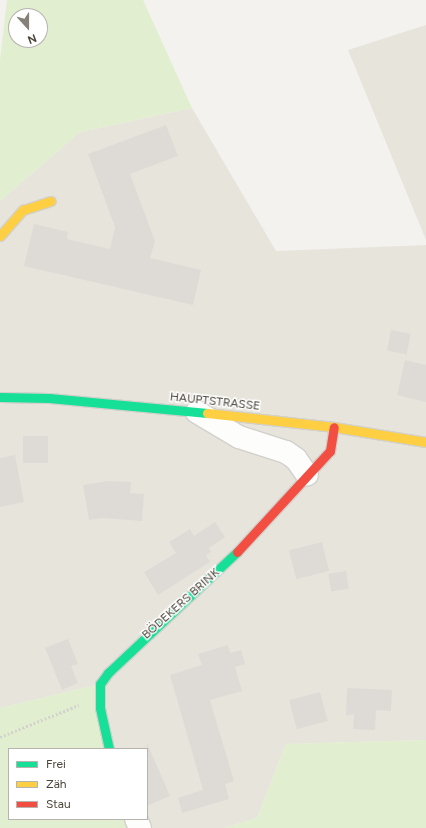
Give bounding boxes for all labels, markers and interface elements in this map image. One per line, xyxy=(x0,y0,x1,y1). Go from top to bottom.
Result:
north arrow xyxy=(8,8,48,48)
text: N xyxy=(26,31,38,46)
street label: HAUPTSTRASSE xyxy=(169,390,261,414)
street label: BÖDEKERS BRINK xyxy=(139,566,223,642)
legend xyxy=(8,748,148,820)
text: Frei xyxy=(46,757,66,771)
text: Zäh xyxy=(46,777,67,791)
text: Stau xyxy=(46,797,71,811)

